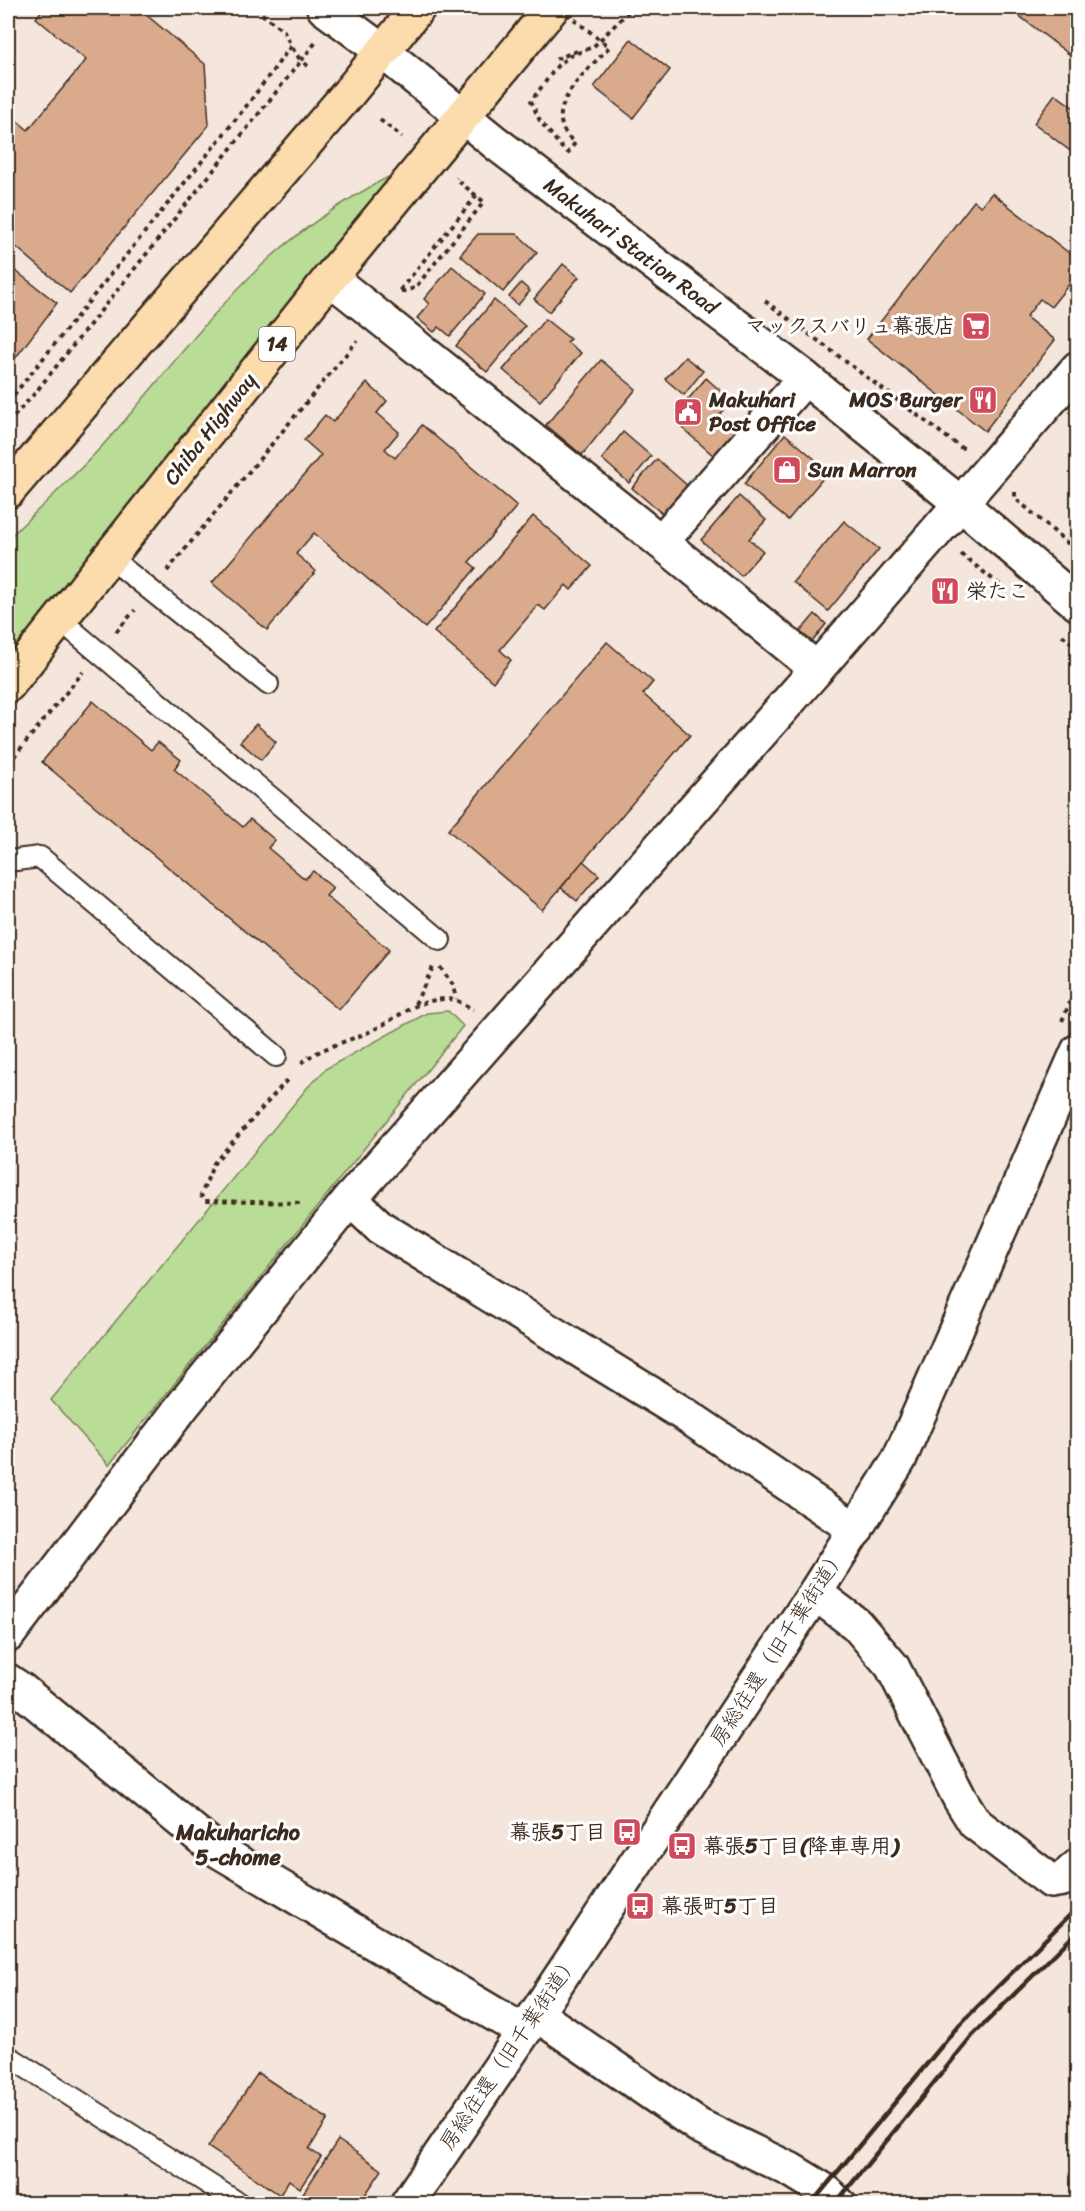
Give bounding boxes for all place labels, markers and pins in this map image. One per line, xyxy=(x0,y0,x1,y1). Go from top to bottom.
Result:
place label: マックスバリュ幕張店 xyxy=(745,307,955,345)
supermarket icon: マックスバリュ幕張店 xyxy=(960,310,992,342)
place label: Makuhari Post Office xyxy=(708,381,816,443)
place label: MOS Burger xyxy=(848,381,963,419)
restaurant icon: MOS Burger xyxy=(967,384,999,416)
public building icon: Makuhari Post Office xyxy=(672,396,704,428)
place label: Sun Marron xyxy=(807,451,917,489)
shop icon: Sun Marron xyxy=(771,454,803,486)
place label: 栄たこ xyxy=(966,572,1029,610)
restaurant icon: 栄たこ xyxy=(929,575,961,607)
place label: 幕張5丁目 xyxy=(509,1813,606,1851)
bus stop icon: 幕張5丁目 xyxy=(611,1816,643,1848)
place label: 幕張5丁目(降車専用) xyxy=(703,1827,900,1865)
bus stop icon: 幕張5丁目(降車専用) xyxy=(666,1830,698,1862)
place label: 幕張町5丁目 xyxy=(661,1887,779,1925)
bus stop icon: 幕張町5丁目 xyxy=(624,1890,656,1922)

